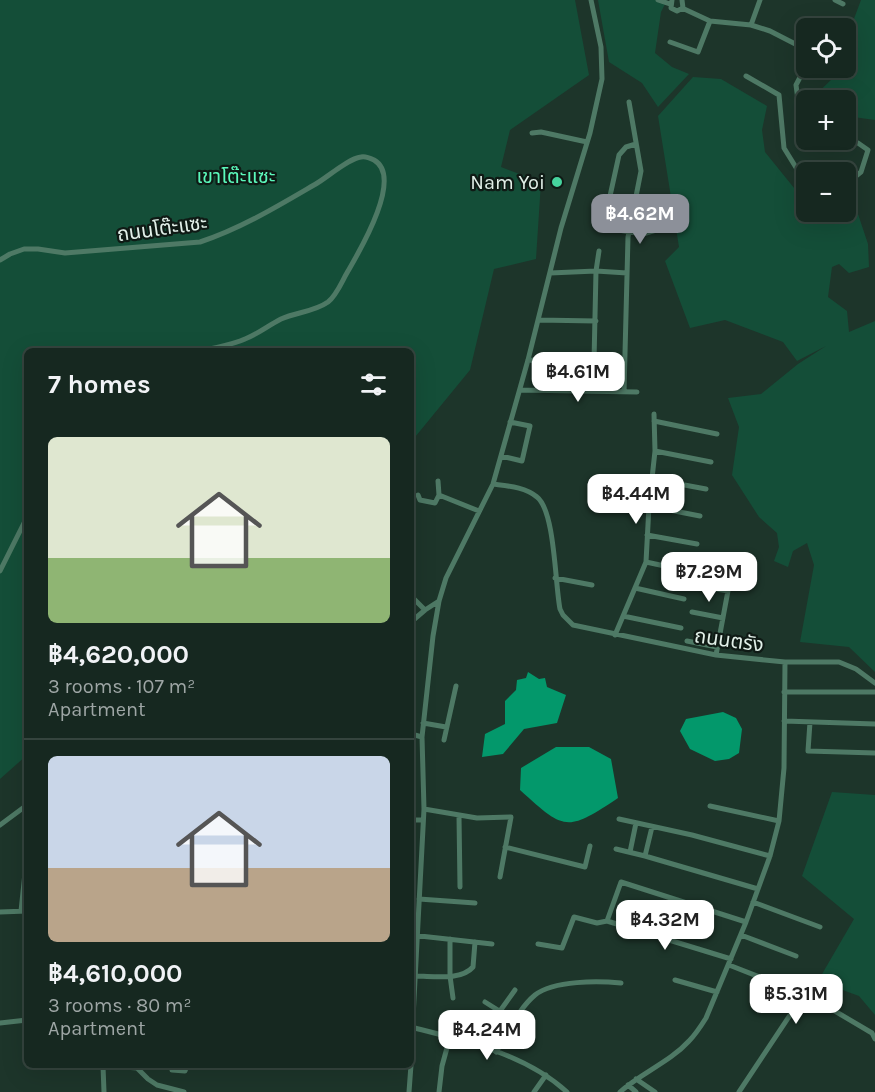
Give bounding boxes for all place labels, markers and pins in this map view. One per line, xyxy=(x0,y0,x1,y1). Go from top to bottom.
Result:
place label: Nam Yoi xyxy=(470,171,545,194)
marker: Nam Yoi xyxy=(550,175,564,189)
pin: ฿4.62M xyxy=(591,194,689,245)
pin: ฿4.61M xyxy=(529,352,627,403)
pin: ฿4.44M xyxy=(587,474,685,525)
pin: ฿7.29M xyxy=(660,552,758,603)
pin: ฿4.32M xyxy=(616,900,714,951)
pin: ฿5.31M xyxy=(747,974,845,1025)
pin: ฿4.24M xyxy=(438,1010,536,1061)

